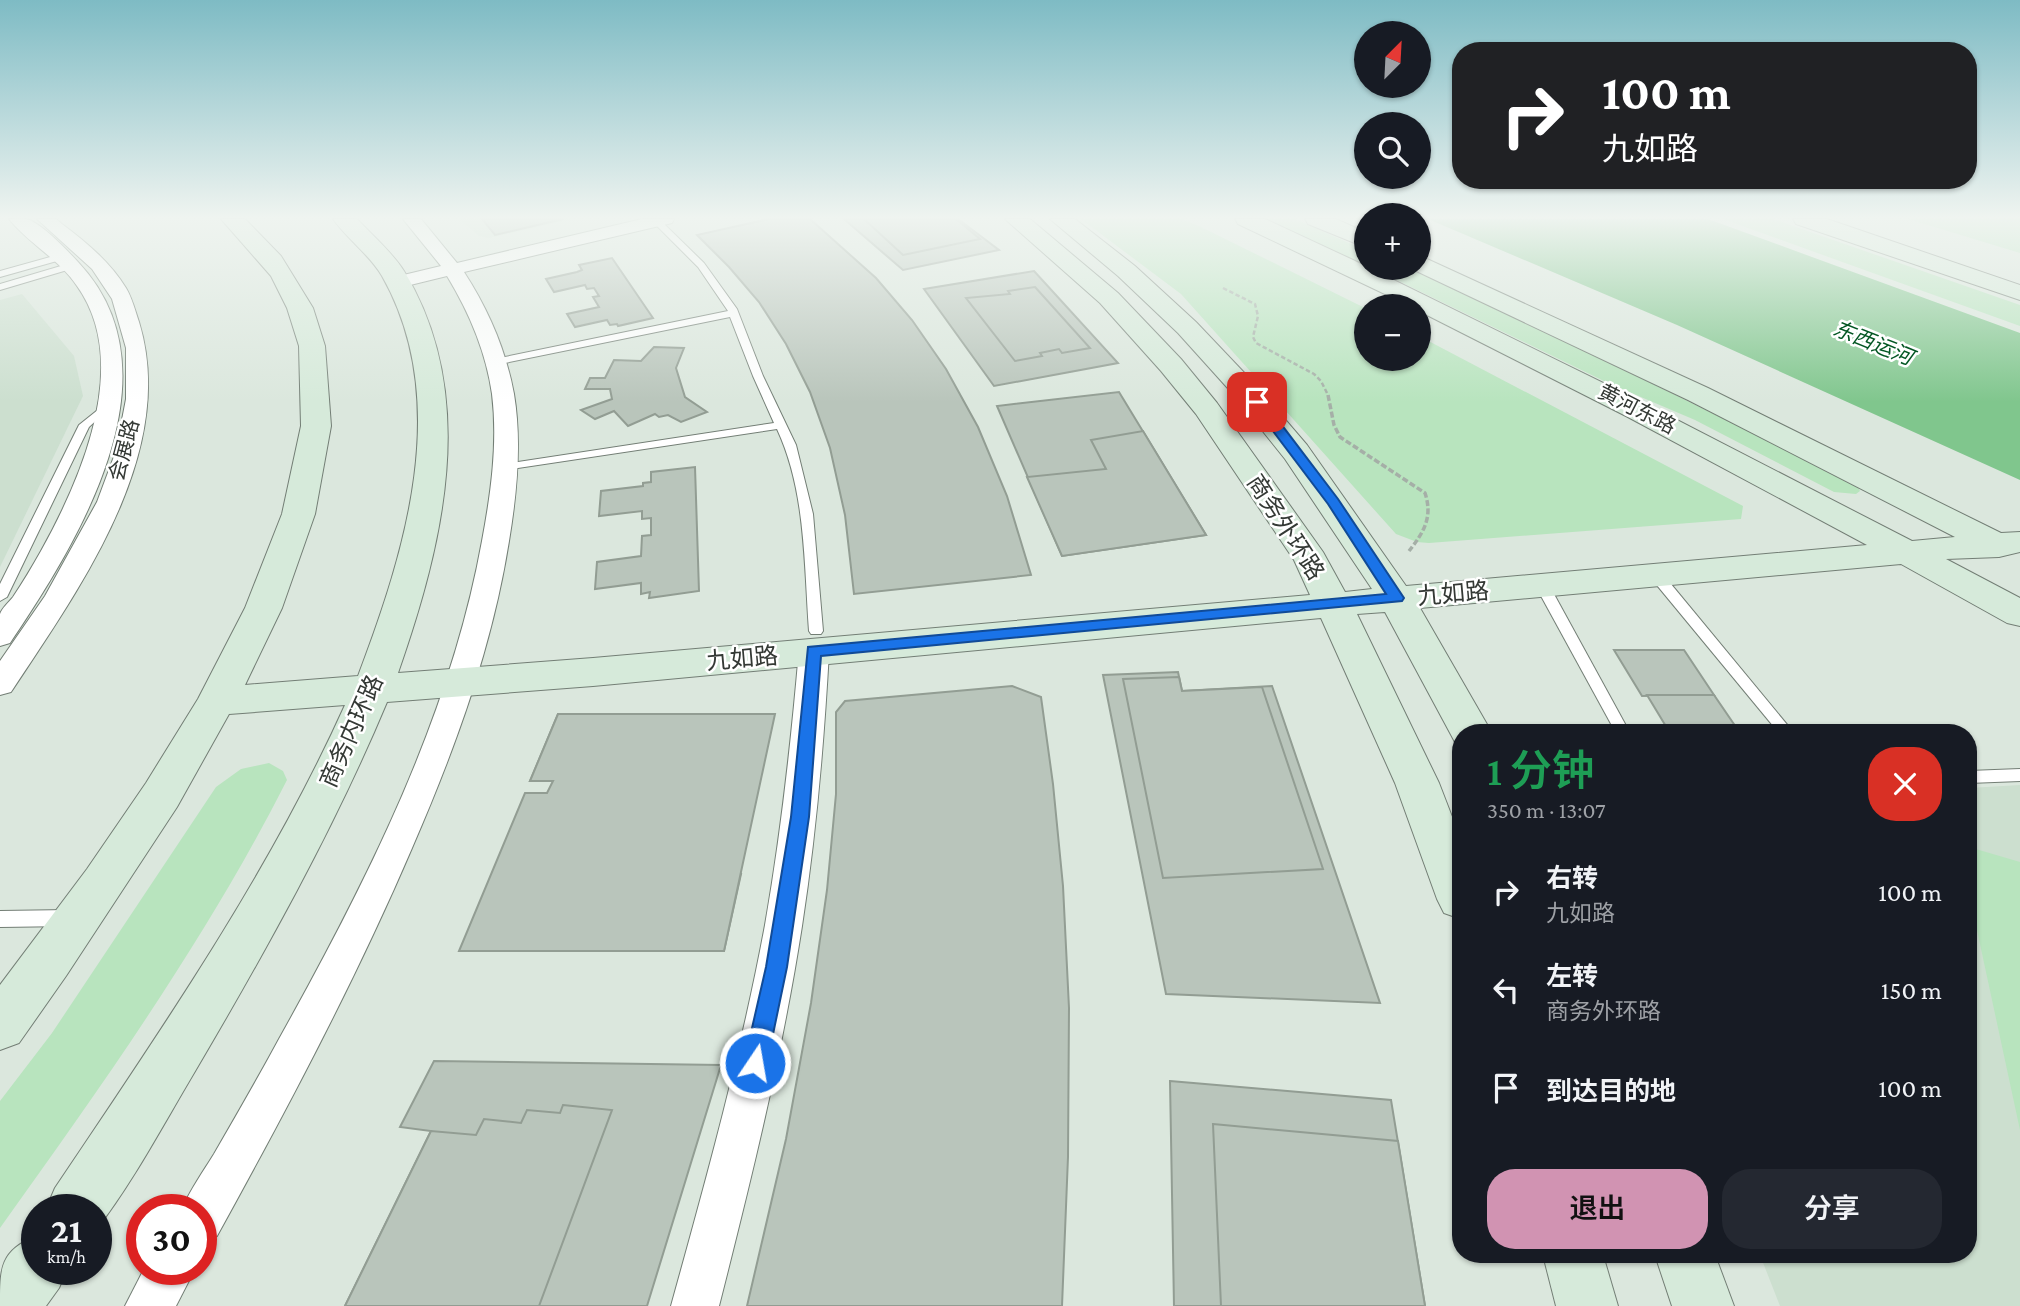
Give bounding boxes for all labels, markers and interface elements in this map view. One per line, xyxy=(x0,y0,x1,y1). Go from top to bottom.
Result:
north arrow xyxy=(1354,21,1432,98)
map controls xyxy=(1354,21,1431,371)
text: 100 m xyxy=(1602,65,1731,120)
icon: right xyxy=(1487,70,1578,161)
button: search xyxy=(1354,112,1431,189)
text: 九如路 xyxy=(1602,131,1698,167)
button: + xyxy=(1354,203,1431,280)
button: − xyxy=(1354,294,1431,371)
water label: 东西运河 xyxy=(1830,316,1920,371)
pin xyxy=(1227,372,1287,432)
street label: 黄河东路 xyxy=(1594,379,1680,439)
icon: arrive xyxy=(1238,383,1276,421)
street label: 会展路 xyxy=(104,416,144,484)
street label: 商务外环路 xyxy=(1242,469,1330,585)
street label: 九如路 xyxy=(1416,576,1490,610)
street label: 九如路 xyxy=(705,641,779,675)
street label: 商务内环路 xyxy=(314,671,388,791)
text: 1 分钟 xyxy=(1487,747,1594,794)
button: close xyxy=(1868,747,1942,821)
text: 350 m · 13:07 xyxy=(1487,797,1606,823)
text: 右转 xyxy=(1546,864,1598,893)
icon: right xyxy=(1487,873,1525,911)
text: 100 m xyxy=(1878,878,1942,907)
text: 九如路 xyxy=(1546,900,1615,926)
text: 左转 xyxy=(1546,962,1598,991)
icon: left xyxy=(1487,971,1525,1009)
text: 150 m xyxy=(1881,976,1942,1005)
text: 商务外环路 xyxy=(1546,998,1661,1024)
position arrow xyxy=(718,1026,792,1100)
icon: arrive xyxy=(1487,1069,1525,1107)
text: 100 m xyxy=(1878,1074,1942,1103)
text: 到达目的地 xyxy=(1546,1077,1676,1106)
button: 退出 xyxy=(1487,1169,1708,1249)
button: 分享 xyxy=(1722,1169,1942,1249)
speed limit sign: 30 xyxy=(126,1194,217,1285)
text: 21 xyxy=(51,1211,82,1250)
text: km/h xyxy=(47,1247,86,1267)

